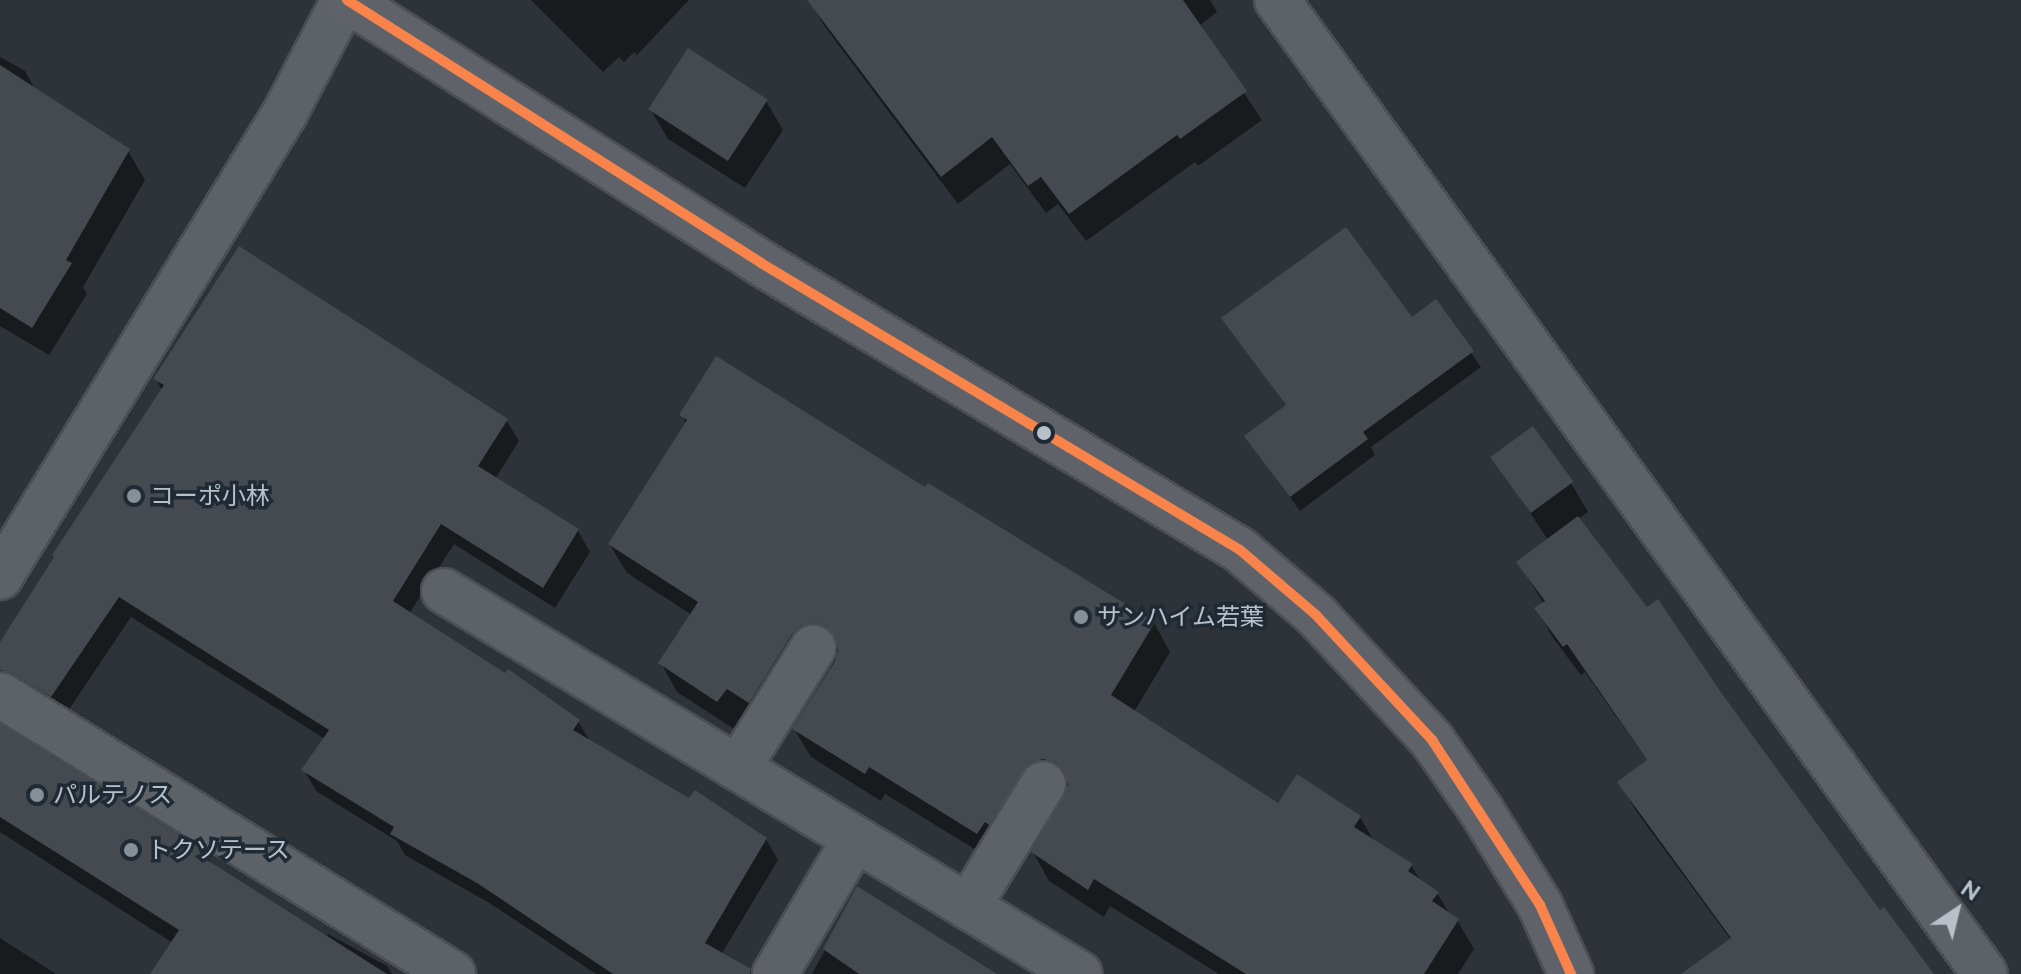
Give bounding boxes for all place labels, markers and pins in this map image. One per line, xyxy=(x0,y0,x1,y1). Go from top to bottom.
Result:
unlabelled marker xyxy=(1036,425,1052,441)
place label: コーポ小林 xyxy=(150,482,270,510)
marker: コーポ小林 xyxy=(125,487,143,505)
place label: サンハイム若葉 xyxy=(1097,603,1265,631)
marker: サンハイム若葉 xyxy=(1072,608,1090,626)
place label: パルテノス xyxy=(53,781,173,809)
marker: パルテノス xyxy=(28,786,46,804)
place label: トクソテース xyxy=(147,836,291,864)
marker: トクソテース xyxy=(122,841,140,859)

